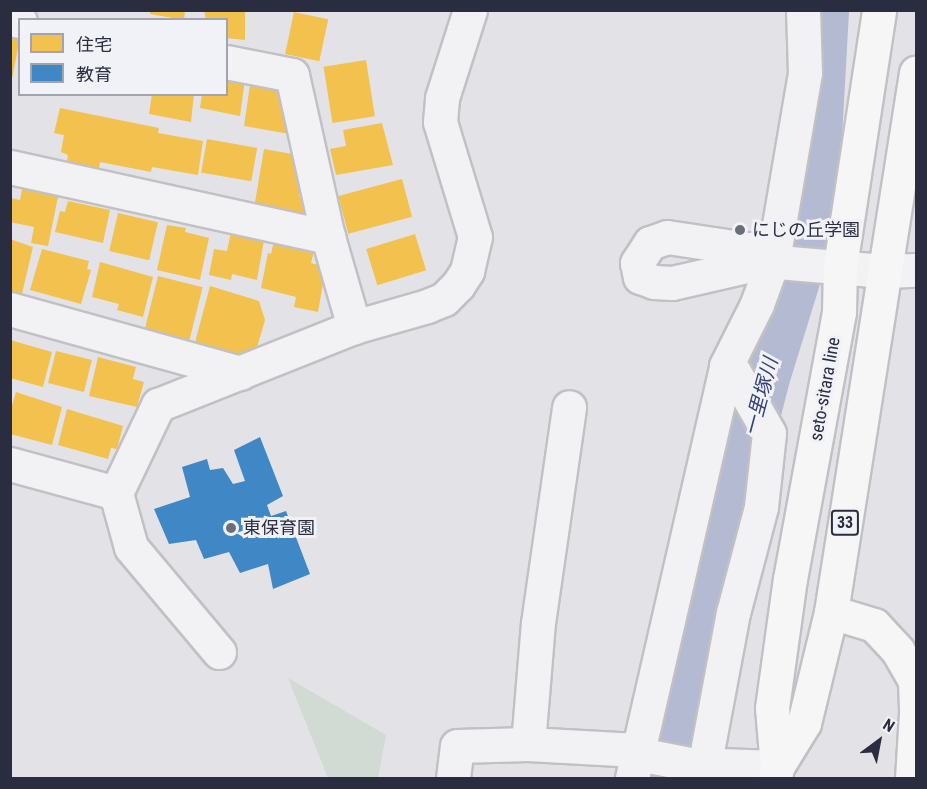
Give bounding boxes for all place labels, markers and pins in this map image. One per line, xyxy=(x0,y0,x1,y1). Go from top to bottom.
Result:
place label: にじの丘学園 xyxy=(752,219,860,241)
marker: にじの丘学園 xyxy=(733,223,747,237)
place label: 東保育園 xyxy=(243,517,315,539)
marker: 東保育園 xyxy=(224,521,238,535)

